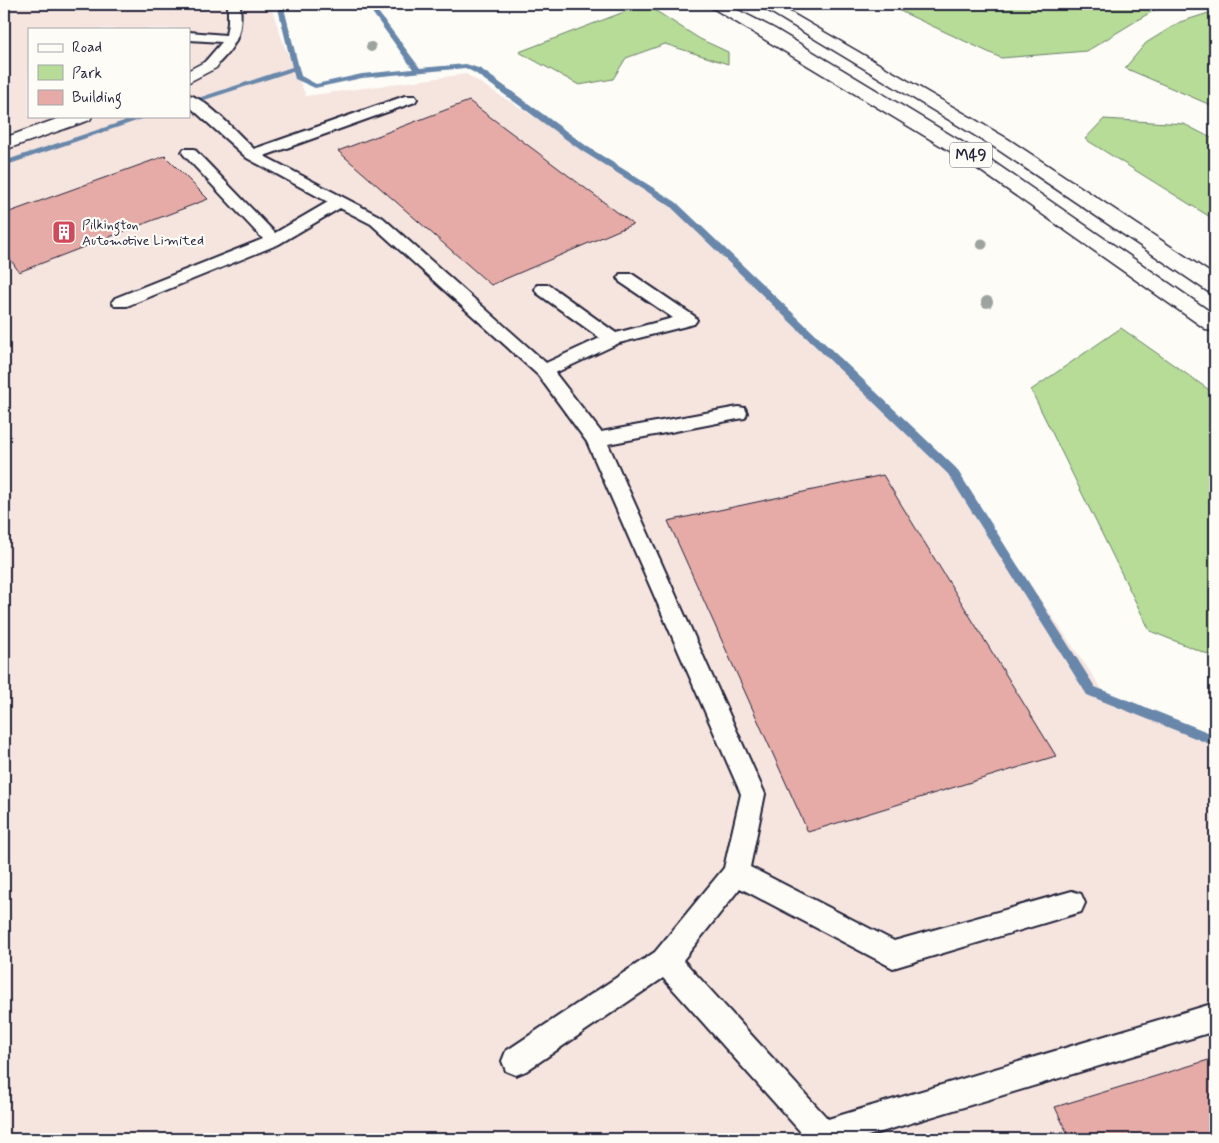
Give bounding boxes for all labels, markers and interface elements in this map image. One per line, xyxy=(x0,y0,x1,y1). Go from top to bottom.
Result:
legend xyxy=(28,28,190,118)
text: Road xyxy=(72,38,102,58)
text: Park xyxy=(72,64,102,84)
text: Building xyxy=(72,88,122,109)
road number: M49 xyxy=(950,142,992,168)
place label: Pilkington Automotive Limited xyxy=(82,216,204,250)
building icon: Pilkington Automotive Limited xyxy=(51,219,77,245)

